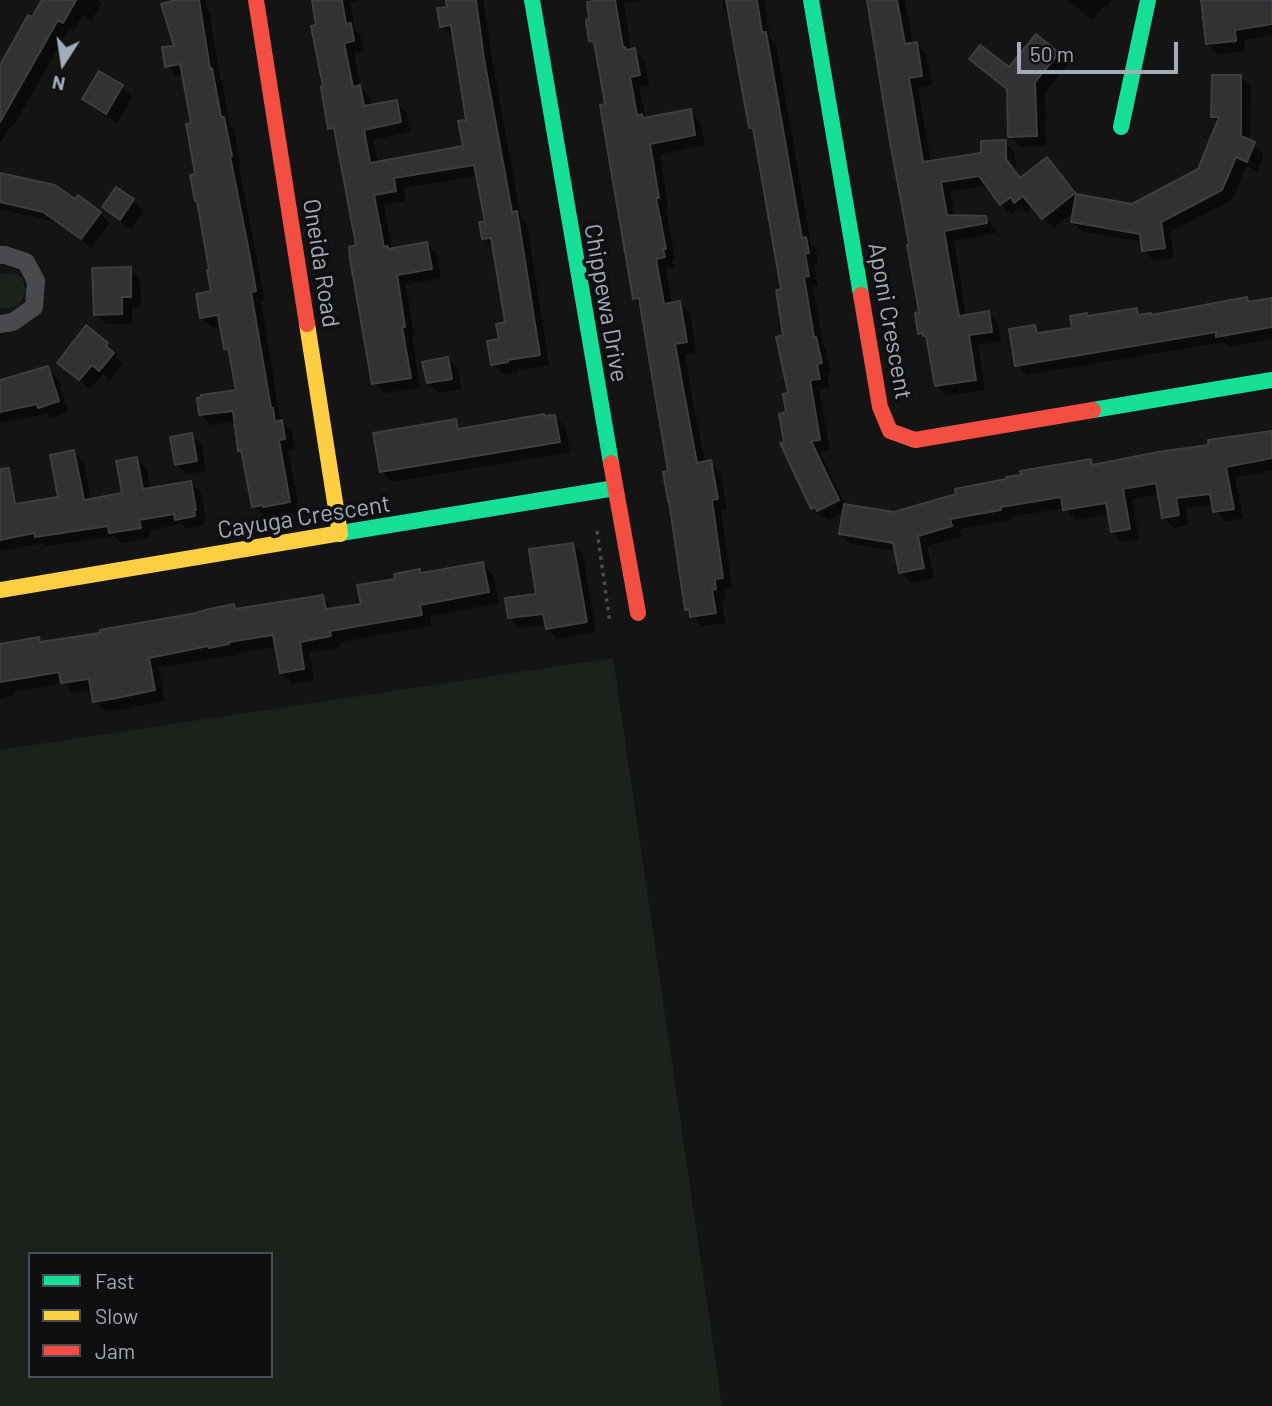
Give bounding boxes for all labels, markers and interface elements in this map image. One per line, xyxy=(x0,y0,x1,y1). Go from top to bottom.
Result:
north arrow xyxy=(28,28,98,98)
scale bar xyxy=(1020,28,1181,72)
text: 50 m xyxy=(1030,41,1074,66)
text: N xyxy=(50,71,67,97)
street label: Oneida Road xyxy=(297,197,345,329)
street label: Chippewa Drive xyxy=(578,222,634,384)
street label: Aponi Crescent xyxy=(862,240,918,402)
street label: Cayuga Crescent xyxy=(216,489,392,545)
legend xyxy=(28,1252,273,1378)
text: Fast xyxy=(95,1268,135,1293)
text: Slow xyxy=(95,1303,138,1328)
text: Jam xyxy=(95,1338,135,1363)

